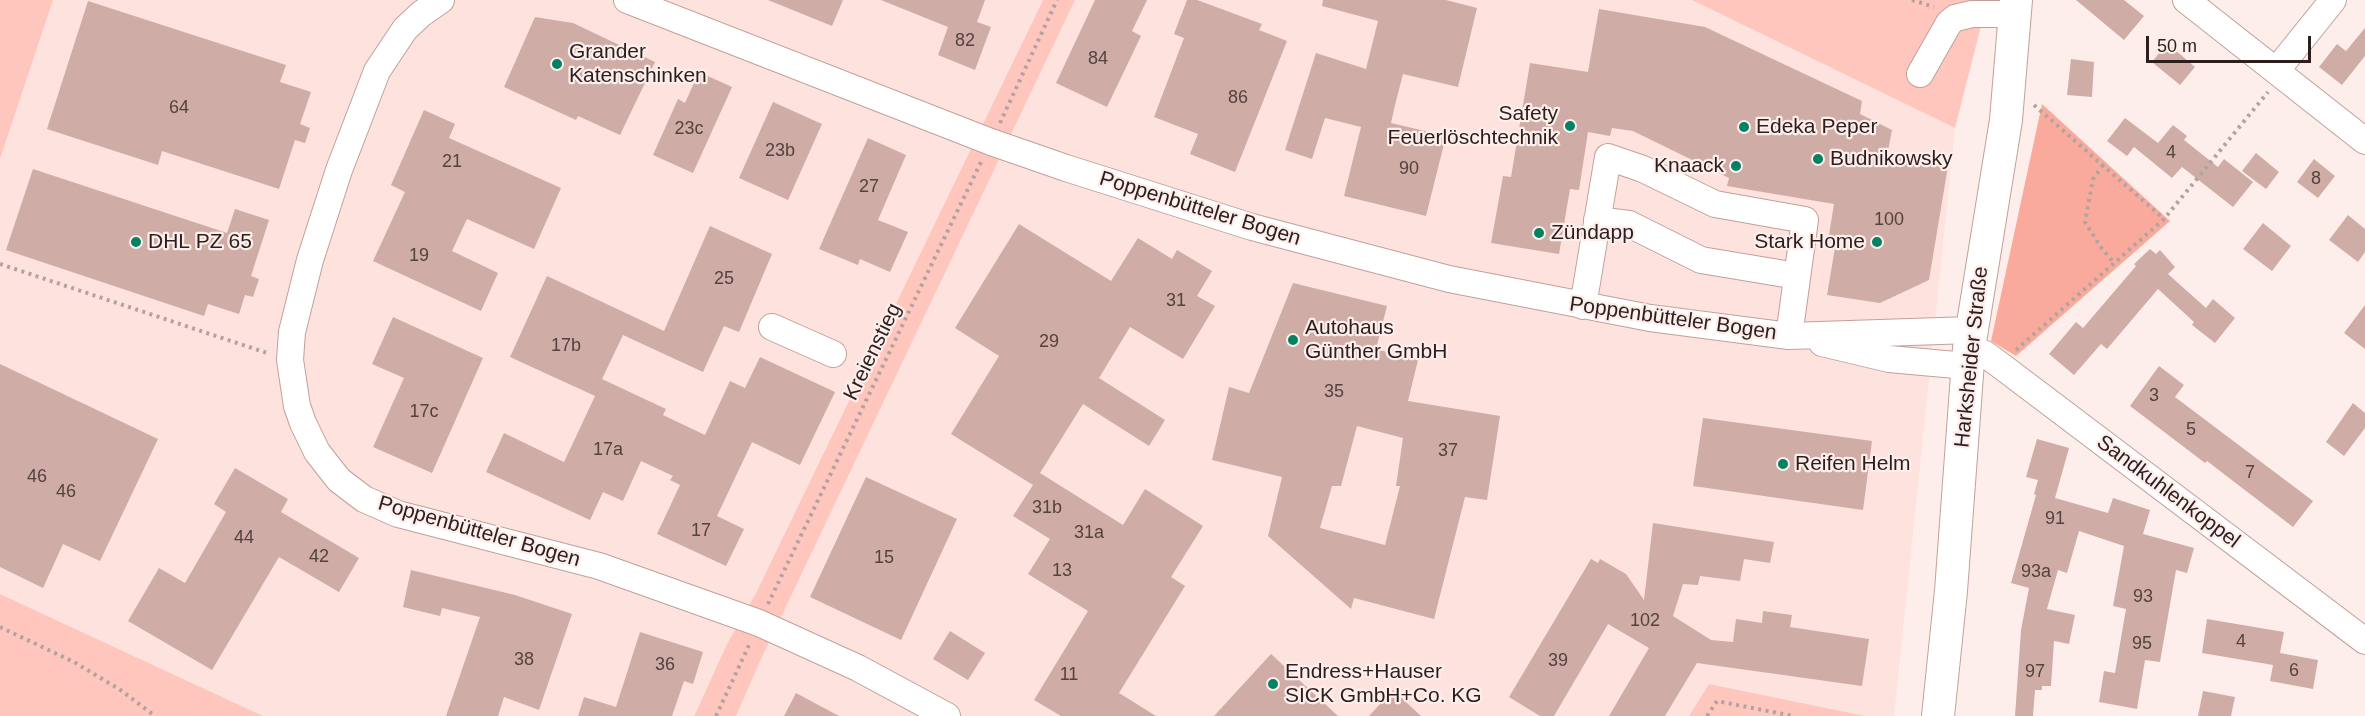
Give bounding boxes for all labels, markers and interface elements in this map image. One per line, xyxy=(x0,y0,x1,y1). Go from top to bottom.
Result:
scale bar xyxy=(2149,24,2314,62)
house number: 82 xyxy=(955,30,975,52)
text: 50 m xyxy=(2157,36,2197,56)
place label: Grander Katenschinken xyxy=(569,39,707,89)
house number: 84 xyxy=(1088,48,1108,70)
marker: Grander Katenschinken xyxy=(550,57,564,71)
house number: 86 xyxy=(1228,87,1248,109)
house number: 64 xyxy=(169,97,189,119)
place label: Safety Feuerlöschtechnik xyxy=(1388,101,1558,151)
place label: Edeka Peper xyxy=(1756,114,1877,140)
house number: 23c xyxy=(674,118,704,140)
marker: Safety Feuerlöschtechnik xyxy=(1563,119,1577,133)
marker: Edeka Peper xyxy=(1737,120,1751,134)
house number: 23b xyxy=(765,140,795,162)
house number: 4 xyxy=(2166,142,2176,164)
place label: Budnikowsky xyxy=(1830,146,1953,172)
house number: 21 xyxy=(442,151,462,173)
marker: Budnikowsky xyxy=(1811,152,1825,166)
place label: Knaack xyxy=(1654,153,1724,179)
house number: 90 xyxy=(1399,158,1419,180)
marker: Knaack xyxy=(1729,159,1743,173)
street label: Poppenbütteler Bogen xyxy=(1096,166,1304,252)
house number: 8 xyxy=(2311,168,2321,190)
house number: 27 xyxy=(859,176,879,198)
house number: 100 xyxy=(1874,209,1904,231)
place label: Zündapp xyxy=(1551,220,1634,246)
marker: Zündapp xyxy=(1532,226,1546,240)
place label: DHL PZ 65 xyxy=(148,229,252,255)
place label: Stark Home xyxy=(1754,229,1865,255)
marker: DHL PZ 65 xyxy=(129,235,143,249)
marker: Stark Home xyxy=(1870,235,1884,249)
house number: 19 xyxy=(409,245,429,267)
street label: Harksheider Straße xyxy=(1950,265,1994,449)
house number: 25 xyxy=(714,268,734,290)
house number: 31 xyxy=(1166,290,1186,312)
street label: Poppenbütteler Bogen xyxy=(1568,292,1778,346)
street label: Kreienstieg xyxy=(839,299,907,405)
place label: Autohaus Günther GmbH xyxy=(1305,315,1447,365)
house number: 29 xyxy=(1039,331,1059,353)
marker: Autohaus Günther GmbH xyxy=(1286,333,1300,347)
house number: 17b xyxy=(551,335,581,357)
house number: 35 xyxy=(1324,381,1344,403)
house number: 3 xyxy=(2149,385,2159,407)
house number: 17c xyxy=(409,401,439,423)
house number: 5 xyxy=(2186,419,2196,441)
street label: Sandkuhlenkoppel xyxy=(2091,430,2245,554)
house number: 17a xyxy=(593,439,623,461)
house number: 37 xyxy=(1438,440,1458,462)
place label: Reifen Helm xyxy=(1795,451,1911,477)
marker: Reifen Helm xyxy=(1776,457,1790,471)
house number: 7 xyxy=(2245,462,2255,484)
house number: 46 xyxy=(27,466,47,488)
house number: 46 xyxy=(56,481,76,503)
street label: Poppenbütteler Bogen xyxy=(375,491,583,573)
house number: 31b xyxy=(1032,497,1062,519)
house number: 91 xyxy=(2045,508,2065,530)
house number: 17 xyxy=(691,520,711,542)
house number: 31a xyxy=(1074,522,1104,544)
house number: 44 xyxy=(234,527,254,549)
house number: 42 xyxy=(309,546,329,568)
house number: 15 xyxy=(874,547,894,569)
house number: 13 xyxy=(1052,560,1072,582)
house number: 93a xyxy=(2021,561,2051,583)
house number: 93 xyxy=(2133,586,2153,608)
house number: 102 xyxy=(1630,610,1660,632)
house number: 4 xyxy=(2236,631,2246,653)
house number: 95 xyxy=(2132,633,2152,655)
house number: 38 xyxy=(514,649,534,671)
house number: 39 xyxy=(1548,650,1568,672)
house number: 36 xyxy=(655,654,675,676)
place label: Endress+Hauser SICK GmbH+Co. KG xyxy=(1285,659,1482,709)
house number: 6 xyxy=(2289,660,2299,682)
house number: 97 xyxy=(2025,661,2045,683)
house number: 11 xyxy=(1060,664,1078,686)
marker: Endress+Hauser SICK GmbH+Co. KG xyxy=(1266,677,1280,691)

